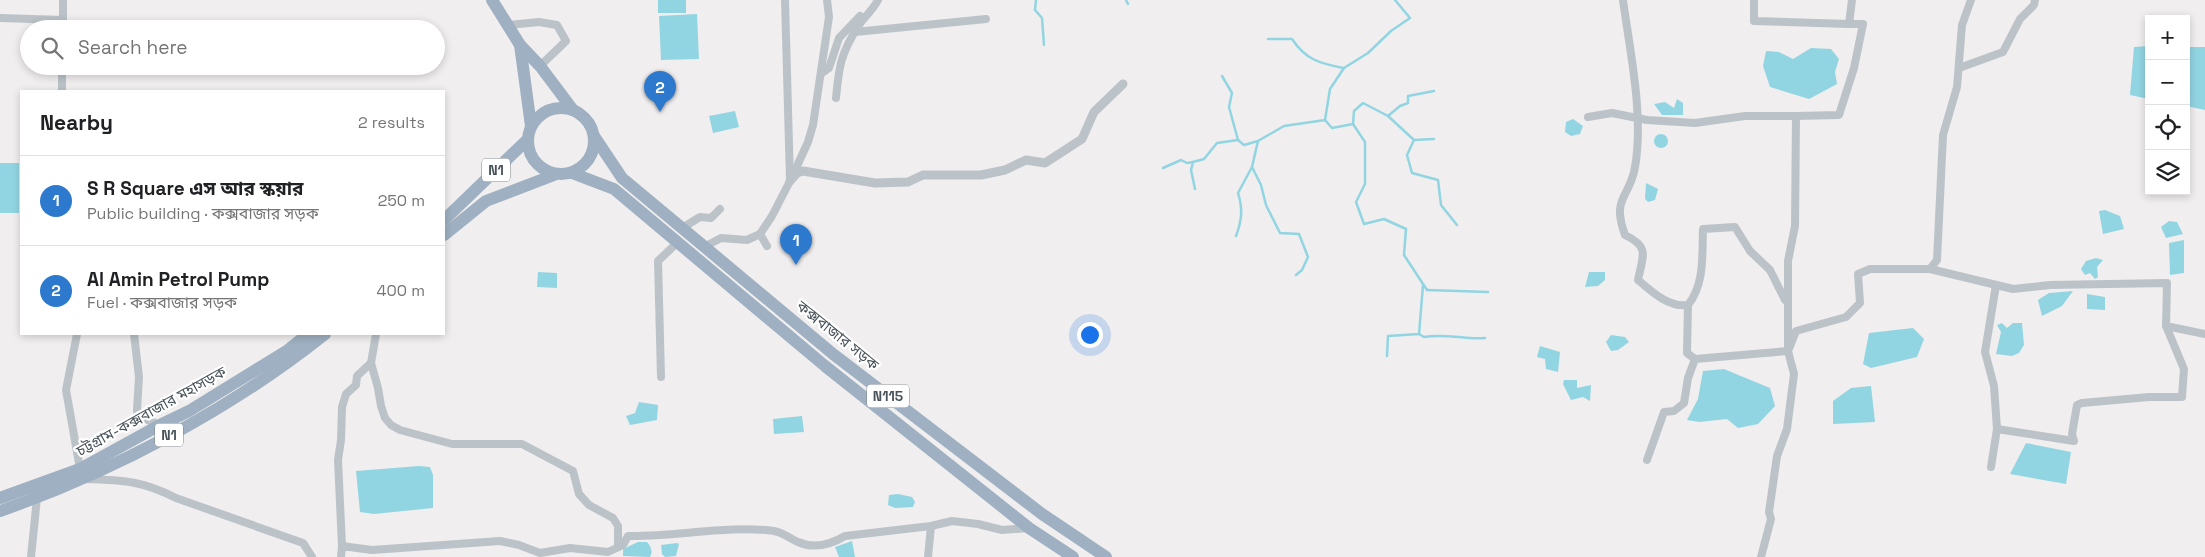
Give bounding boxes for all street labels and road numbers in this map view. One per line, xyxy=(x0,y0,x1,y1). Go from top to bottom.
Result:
road number: N1 xyxy=(482,158,510,182)
street label: কক্সবাজার সড়ক xyxy=(792,295,884,374)
street label: চট্টগ্রাম-কক্সবাজার মহাসড়ক xyxy=(72,361,230,461)
road number: N115 xyxy=(867,384,909,408)
road number: N1 xyxy=(155,424,183,446)

